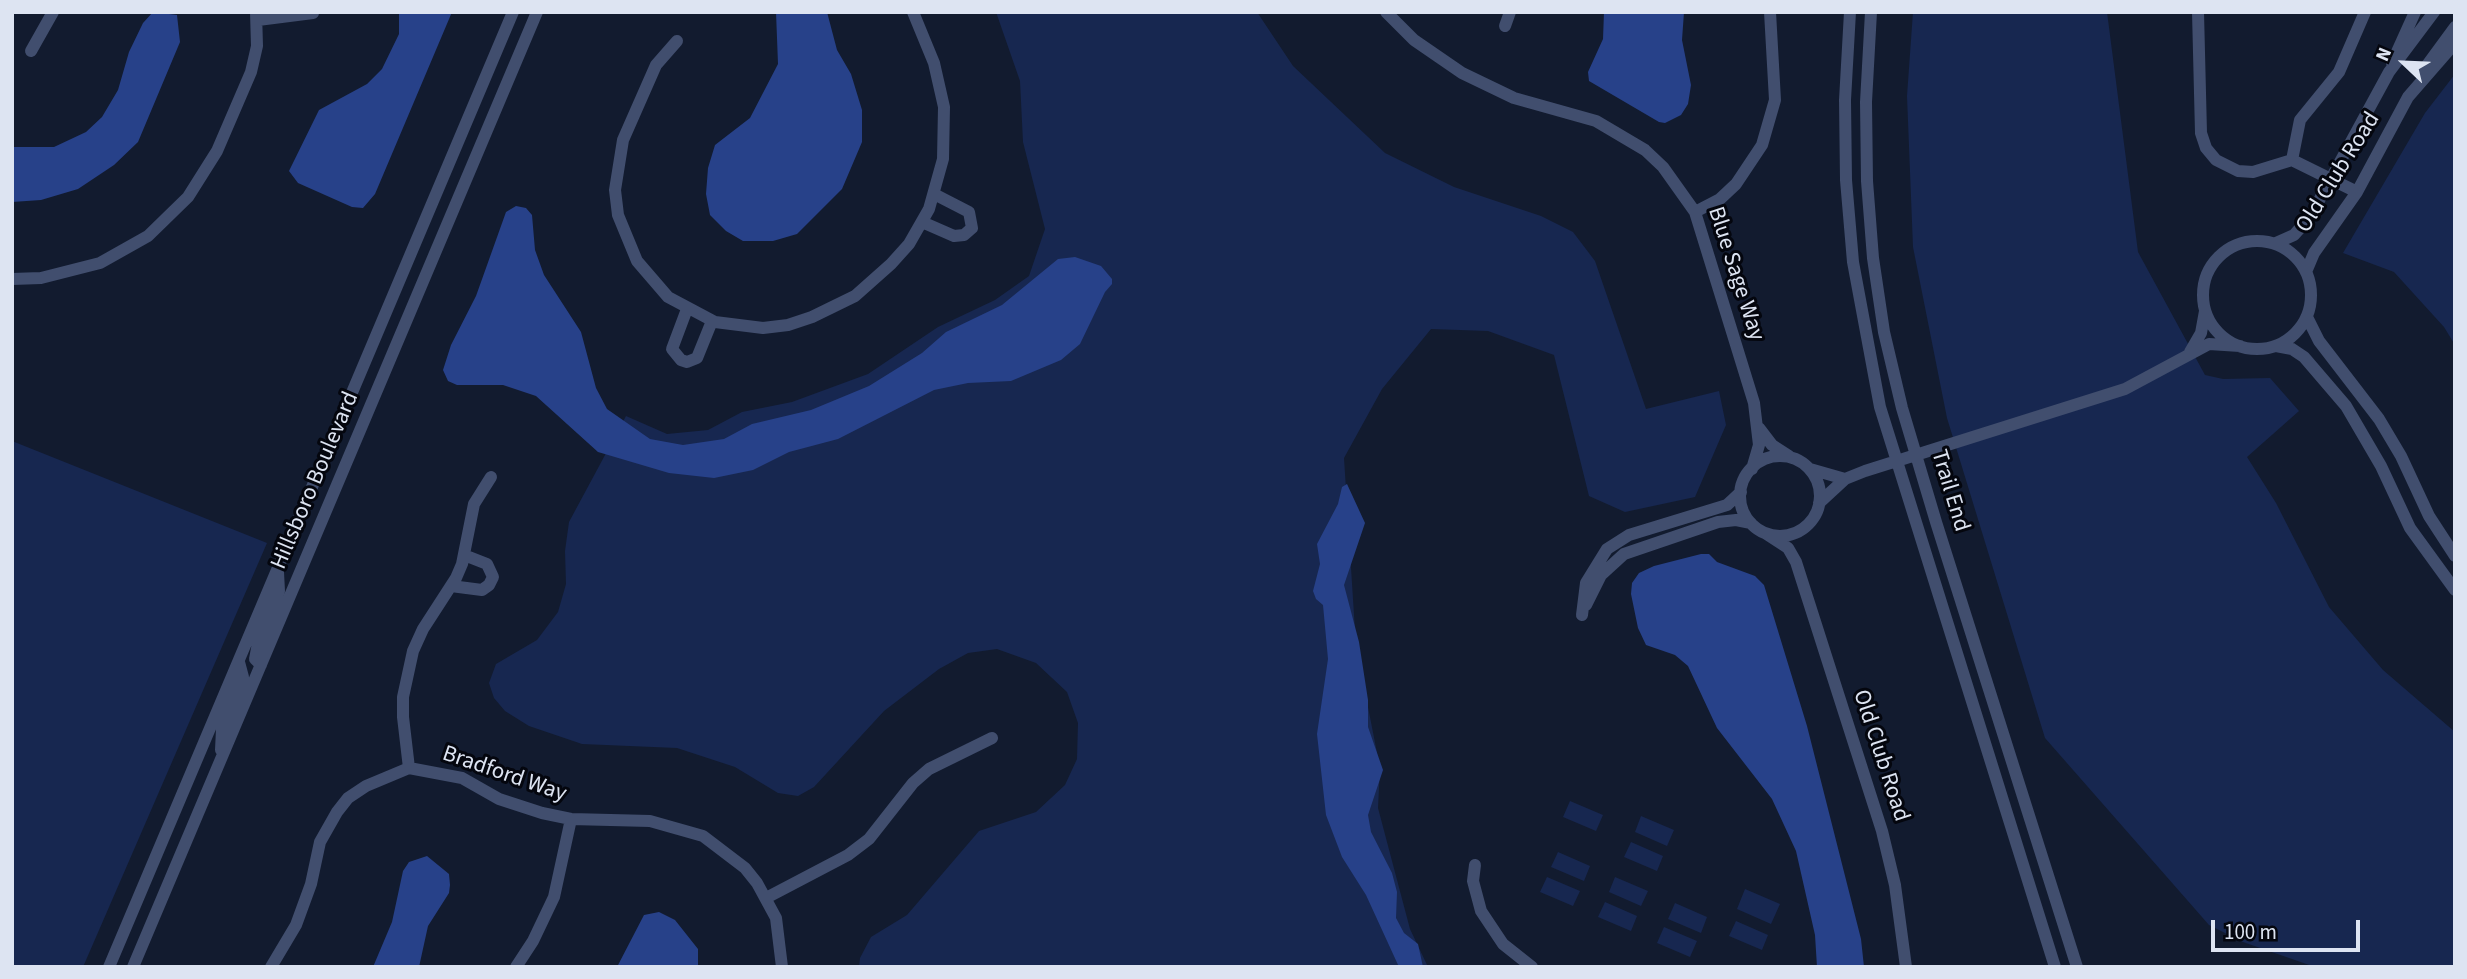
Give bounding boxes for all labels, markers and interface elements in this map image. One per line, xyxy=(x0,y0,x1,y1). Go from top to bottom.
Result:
north arrow xyxy=(2369,28,2439,98)
text: N xyxy=(2369,44,2399,66)
street label: Old Club Road xyxy=(2291,108,2387,238)
street label: Blue Sage Way xyxy=(1700,204,1770,344)
street label: Hillsboro Boulevard xyxy=(266,388,366,574)
street label: Trail End xyxy=(1924,447,1974,535)
street label: Old Club Road xyxy=(1846,687,1914,825)
street label: Bradford Way xyxy=(438,741,570,809)
scale bar xyxy=(2215,906,2364,950)
text: 100 m xyxy=(2224,917,2277,947)

